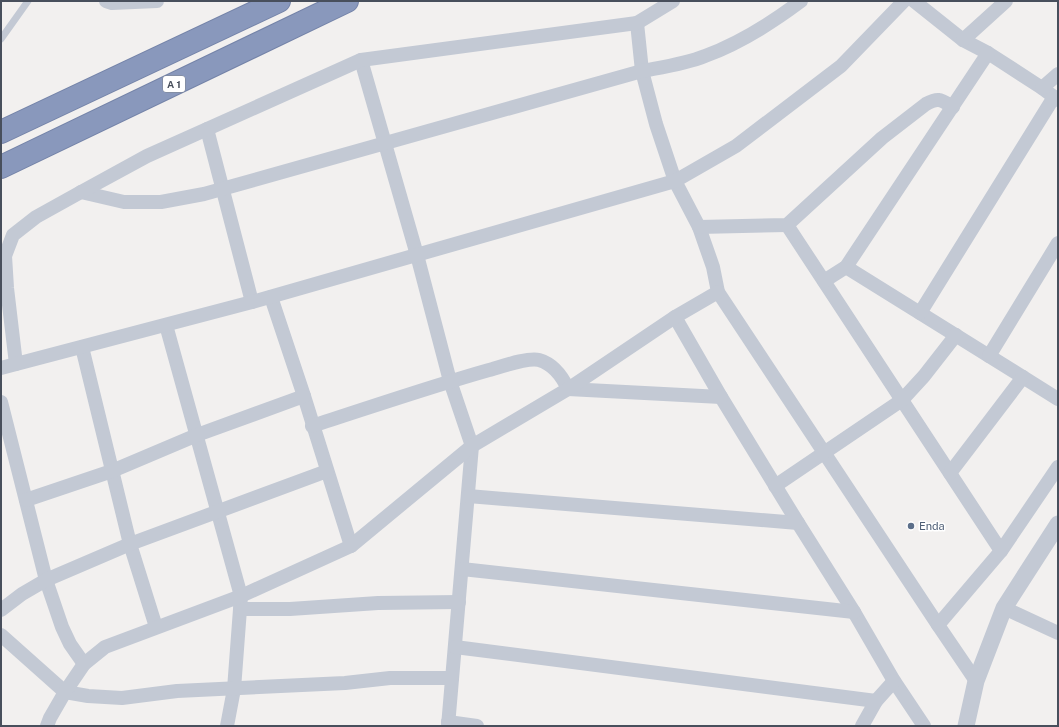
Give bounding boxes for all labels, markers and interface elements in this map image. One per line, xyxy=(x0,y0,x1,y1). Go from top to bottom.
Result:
road number: A 1 xyxy=(163,76,185,92)
place label: Enda xyxy=(919,520,945,532)
marker: Enda xyxy=(906,521,916,531)

